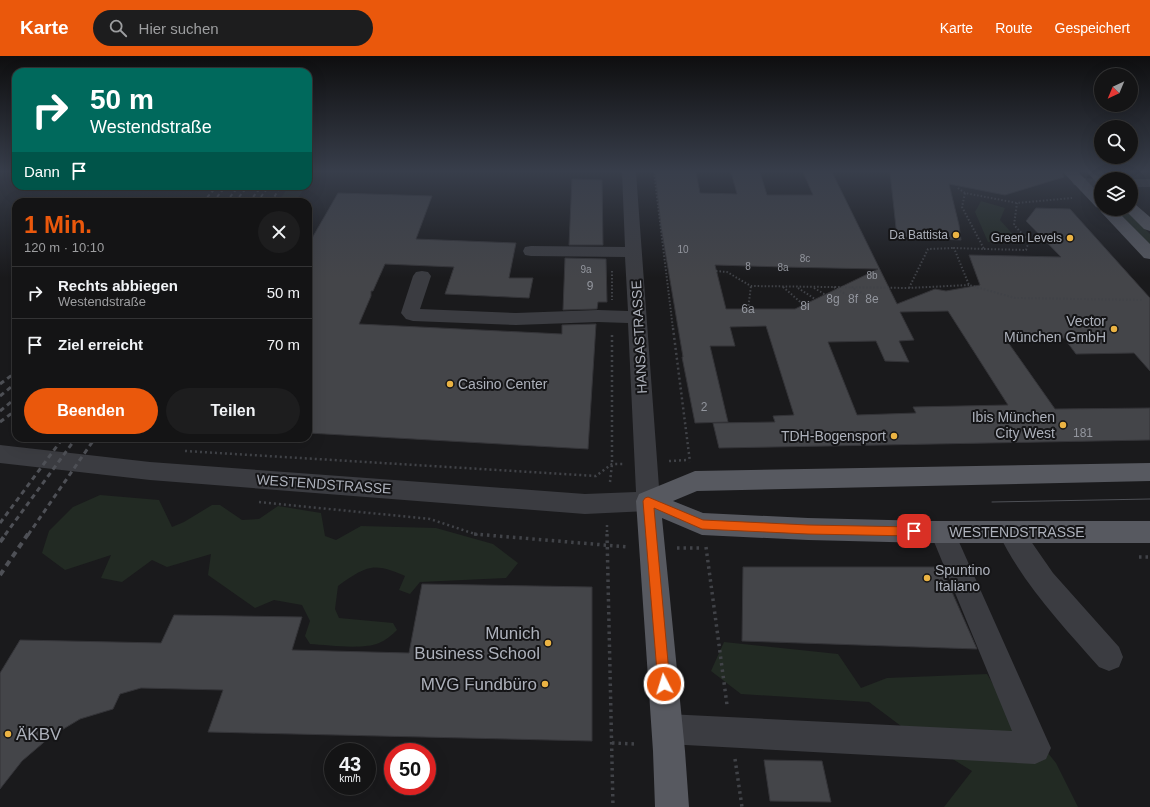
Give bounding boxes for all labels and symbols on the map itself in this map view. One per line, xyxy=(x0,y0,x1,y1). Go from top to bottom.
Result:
north arrow xyxy=(1094,68,1138,112)
place label: Da Battista xyxy=(889,228,948,242)
marker: Da Battista xyxy=(951,230,961,240)
place label: Green Levels xyxy=(991,231,1062,245)
marker: Green Levels xyxy=(1065,233,1075,243)
house number: 10 xyxy=(677,244,689,255)
house number: 8c xyxy=(800,253,810,264)
house number: 8 xyxy=(745,261,751,272)
house number: 8a xyxy=(777,262,789,273)
house number: 9a xyxy=(580,264,592,275)
house number: 8b xyxy=(866,270,878,281)
house number: 9 xyxy=(587,279,594,293)
street label: HANSASTRASSE xyxy=(628,280,650,394)
house number: 8g xyxy=(826,292,840,306)
house number: 8f xyxy=(848,292,859,306)
house number: 8e xyxy=(865,292,879,306)
house number: 8i xyxy=(800,299,810,313)
house number: 6a xyxy=(741,302,755,316)
place label: Vector München GmbH xyxy=(1004,313,1106,345)
marker: Vector München GmbH xyxy=(1109,324,1119,334)
place label: Casino Center xyxy=(458,376,548,392)
marker: Casino Center xyxy=(445,379,455,389)
house number: 2 xyxy=(701,400,708,414)
place label: Ibis München City West xyxy=(972,409,1055,441)
marker: Ibis München City West xyxy=(1058,420,1068,430)
house number: 181 xyxy=(1073,426,1093,440)
place label: TDH-Bogensport xyxy=(781,428,886,444)
marker: TDH-Bogensport xyxy=(889,431,899,441)
street label: WESTENDSTRASSE xyxy=(256,471,392,497)
pin xyxy=(897,514,931,548)
street label: WESTENDSTRASSE xyxy=(949,524,1085,540)
place label: Spuntino Italiano xyxy=(935,562,990,594)
marker: Spuntino Italiano xyxy=(922,573,932,583)
place label: Munich Business School xyxy=(414,624,540,663)
marker: Munich Business School xyxy=(543,638,553,648)
position arrow xyxy=(643,663,685,705)
place label: MVG Fundbüro xyxy=(421,675,537,694)
marker: MVG Fundbüro xyxy=(540,679,550,689)
place label: ÄKBV xyxy=(16,725,62,744)
marker: ÄKBV xyxy=(3,729,13,739)
speed limit sign: 50 xyxy=(384,743,436,795)

